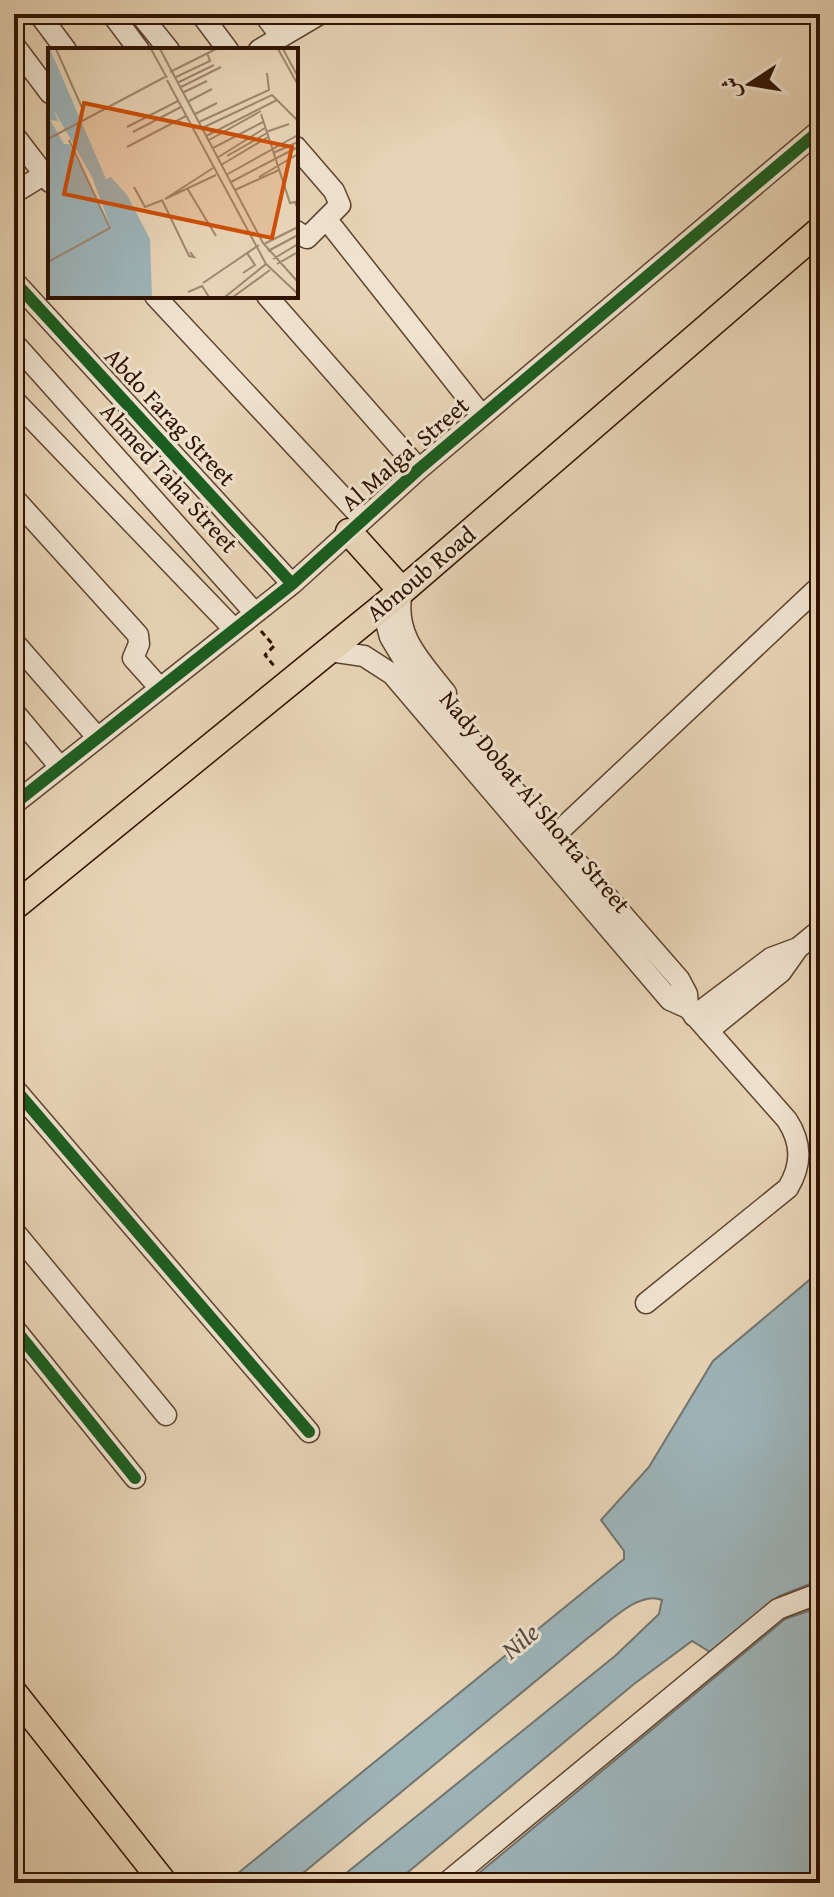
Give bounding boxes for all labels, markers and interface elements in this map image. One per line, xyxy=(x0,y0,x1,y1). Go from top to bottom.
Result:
north arrow xyxy=(710,44,790,124)
inset map xyxy=(48,48,298,298)
text: ش xyxy=(713,74,748,102)
street label: Abdo Farag Street xyxy=(97,339,244,494)
street label: Al Malga' Street xyxy=(333,388,477,519)
street label: Ahmed Taha Street xyxy=(92,395,247,561)
street label: Abnoub Road xyxy=(358,517,483,630)
street label: Nady Dobat Al Shorta Street xyxy=(432,683,639,921)
water label: Nile xyxy=(491,1613,547,1669)

